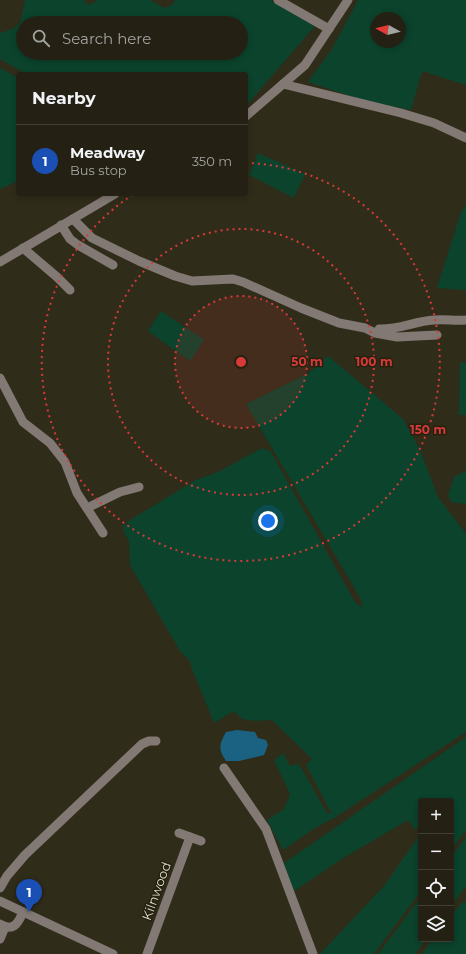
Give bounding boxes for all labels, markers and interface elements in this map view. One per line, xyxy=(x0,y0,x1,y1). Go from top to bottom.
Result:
north arrow xyxy=(370,12,406,48)
search box xyxy=(16,16,248,60)
icon: search xyxy=(30,27,52,49)
text: Search here xyxy=(62,29,151,48)
text: Nearby xyxy=(32,88,96,108)
text: Meadway xyxy=(70,143,145,162)
text: 1 xyxy=(42,153,48,169)
text: 350 m xyxy=(192,153,232,169)
text: Bus stop xyxy=(70,162,127,178)
text: 50 m xyxy=(291,354,323,369)
text: 100 m xyxy=(356,354,392,369)
centre of rings xyxy=(234,355,248,369)
text: 150 m xyxy=(410,422,446,437)
your location xyxy=(258,511,278,531)
map controls xyxy=(418,798,454,942)
button: + xyxy=(418,798,454,834)
button: − xyxy=(418,834,454,870)
street label: Kilnwood xyxy=(138,859,174,923)
button: locate xyxy=(418,870,454,906)
pin: 1 xyxy=(16,879,42,912)
button: layers xyxy=(418,906,454,942)

